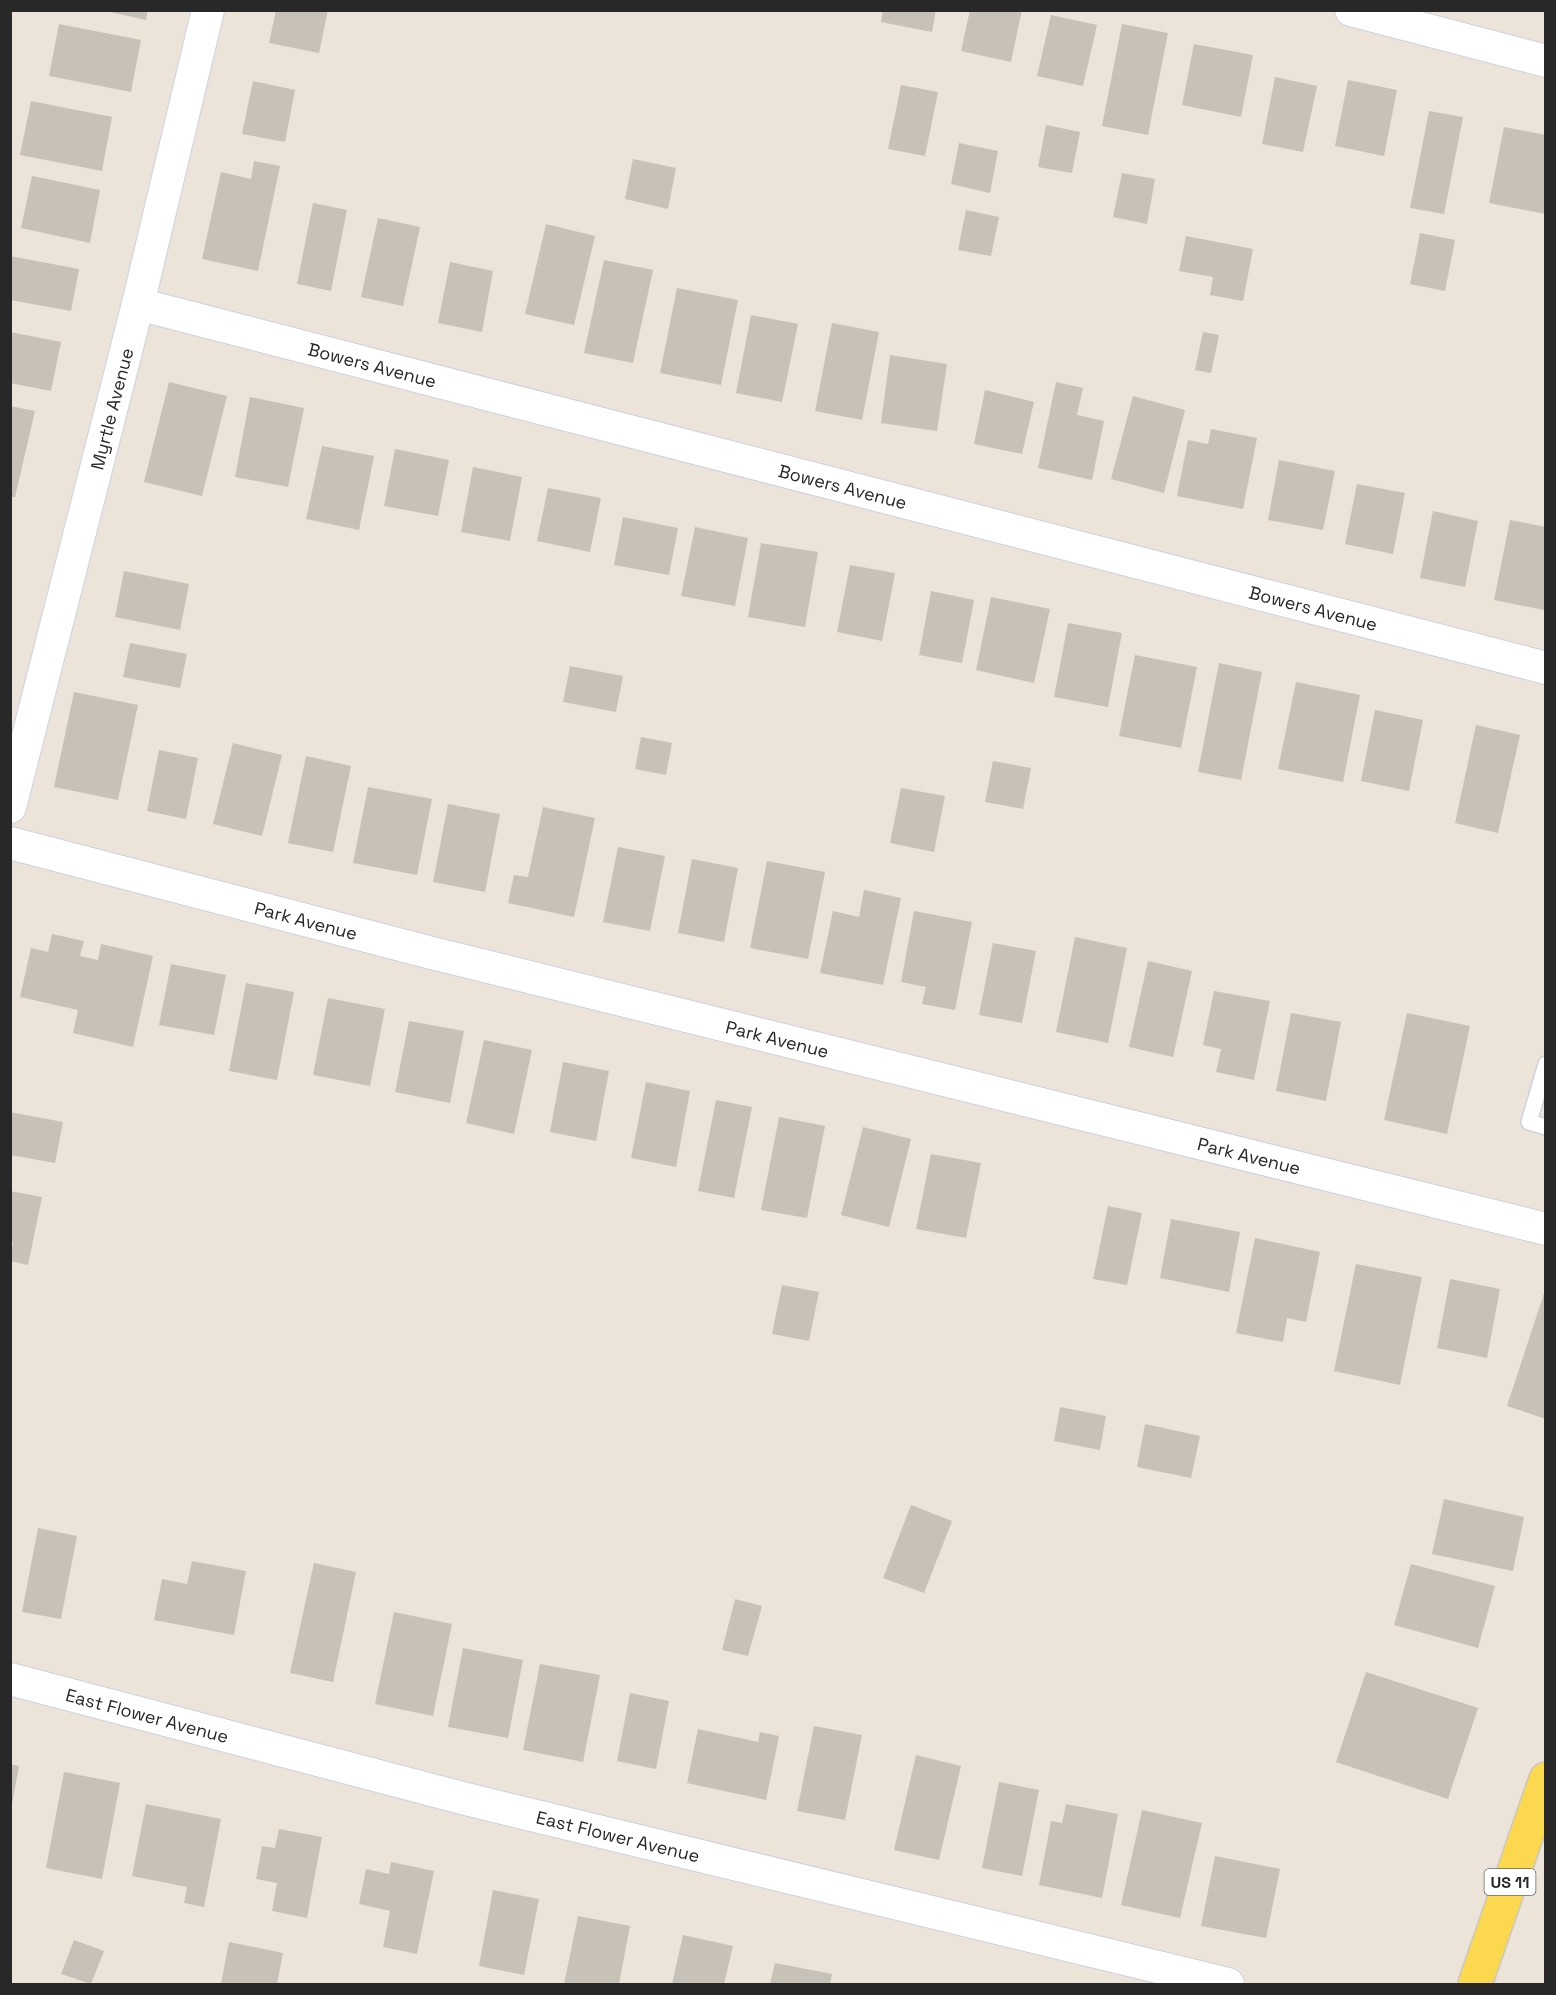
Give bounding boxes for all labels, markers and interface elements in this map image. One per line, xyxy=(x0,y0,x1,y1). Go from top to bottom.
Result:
street label: Bowers Avenue xyxy=(306,337,439,392)
street label: Myrtle Avenue xyxy=(85,345,138,472)
street label: Bowers Avenue xyxy=(776,459,910,514)
street label: Bowers Avenue xyxy=(1247,580,1380,635)
street label: Park Avenue xyxy=(252,896,360,945)
street label: Park Avenue xyxy=(724,1015,831,1062)
street label: Park Avenue xyxy=(1195,1132,1303,1179)
street label: East Flower Avenue xyxy=(63,1683,231,1748)
street label: East Flower Avenue xyxy=(534,1805,702,1867)
road number: US 11 xyxy=(1484,1869,1536,1895)

